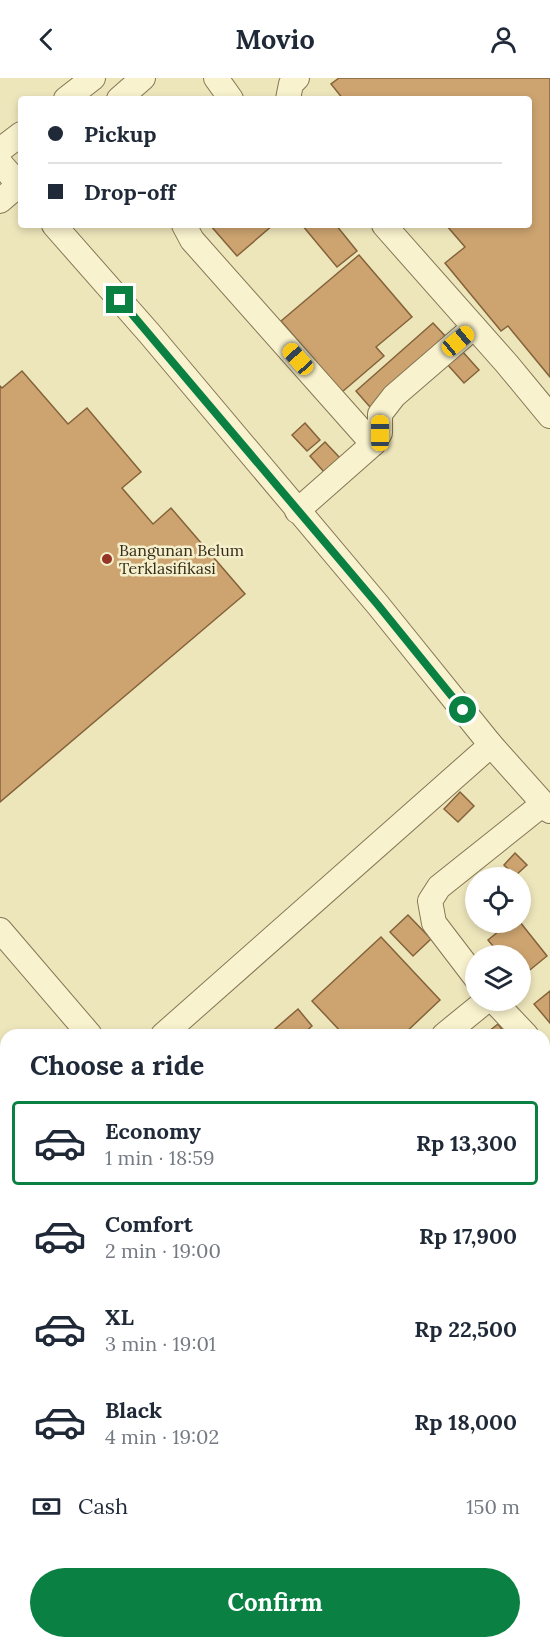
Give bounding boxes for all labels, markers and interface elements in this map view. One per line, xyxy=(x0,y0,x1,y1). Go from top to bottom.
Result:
text: Movio xyxy=(235,22,315,56)
icon: back xyxy=(30,23,63,56)
icon: person xyxy=(487,23,520,56)
text: Pickup xyxy=(84,120,157,148)
text: Drop-off xyxy=(84,178,176,206)
route end xyxy=(106,286,133,313)
car xyxy=(438,323,478,359)
car xyxy=(279,340,317,378)
car xyxy=(371,415,389,451)
place label: Bangunan Belum Terklasifikasi xyxy=(119,540,244,578)
marker: Bangunan Belum Terklasifikasi xyxy=(100,552,114,566)
route start xyxy=(449,696,476,723)
map controls xyxy=(465,867,531,1011)
button: locate xyxy=(465,867,531,933)
button: layers xyxy=(465,945,531,1011)
text: Choose a ride xyxy=(30,1048,204,1082)
icon: car xyxy=(33,1116,87,1170)
text: Economy xyxy=(105,1117,201,1145)
text: Rp 13,300 xyxy=(416,1129,517,1157)
text: 1 min · 18:59 xyxy=(105,1145,215,1170)
icon: car xyxy=(33,1209,87,1263)
text: Comfort xyxy=(105,1210,193,1238)
text: Rp 17,900 xyxy=(419,1222,517,1250)
text: 2 min · 19:00 xyxy=(105,1238,221,1263)
icon: car xyxy=(33,1302,87,1356)
text: XL xyxy=(105,1303,134,1331)
text: Rp 22,500 xyxy=(414,1315,517,1343)
text: 3 min · 19:01 xyxy=(105,1331,216,1356)
icon: car xyxy=(33,1395,87,1449)
text: Black xyxy=(105,1396,162,1424)
text: Rp 18,000 xyxy=(414,1408,517,1436)
text: 4 min · 19:02 xyxy=(105,1424,219,1449)
icon: cash xyxy=(30,1490,63,1523)
text: Cash xyxy=(78,1492,128,1520)
text: 150 m xyxy=(466,1494,520,1519)
button: Confirm xyxy=(30,1568,520,1637)

